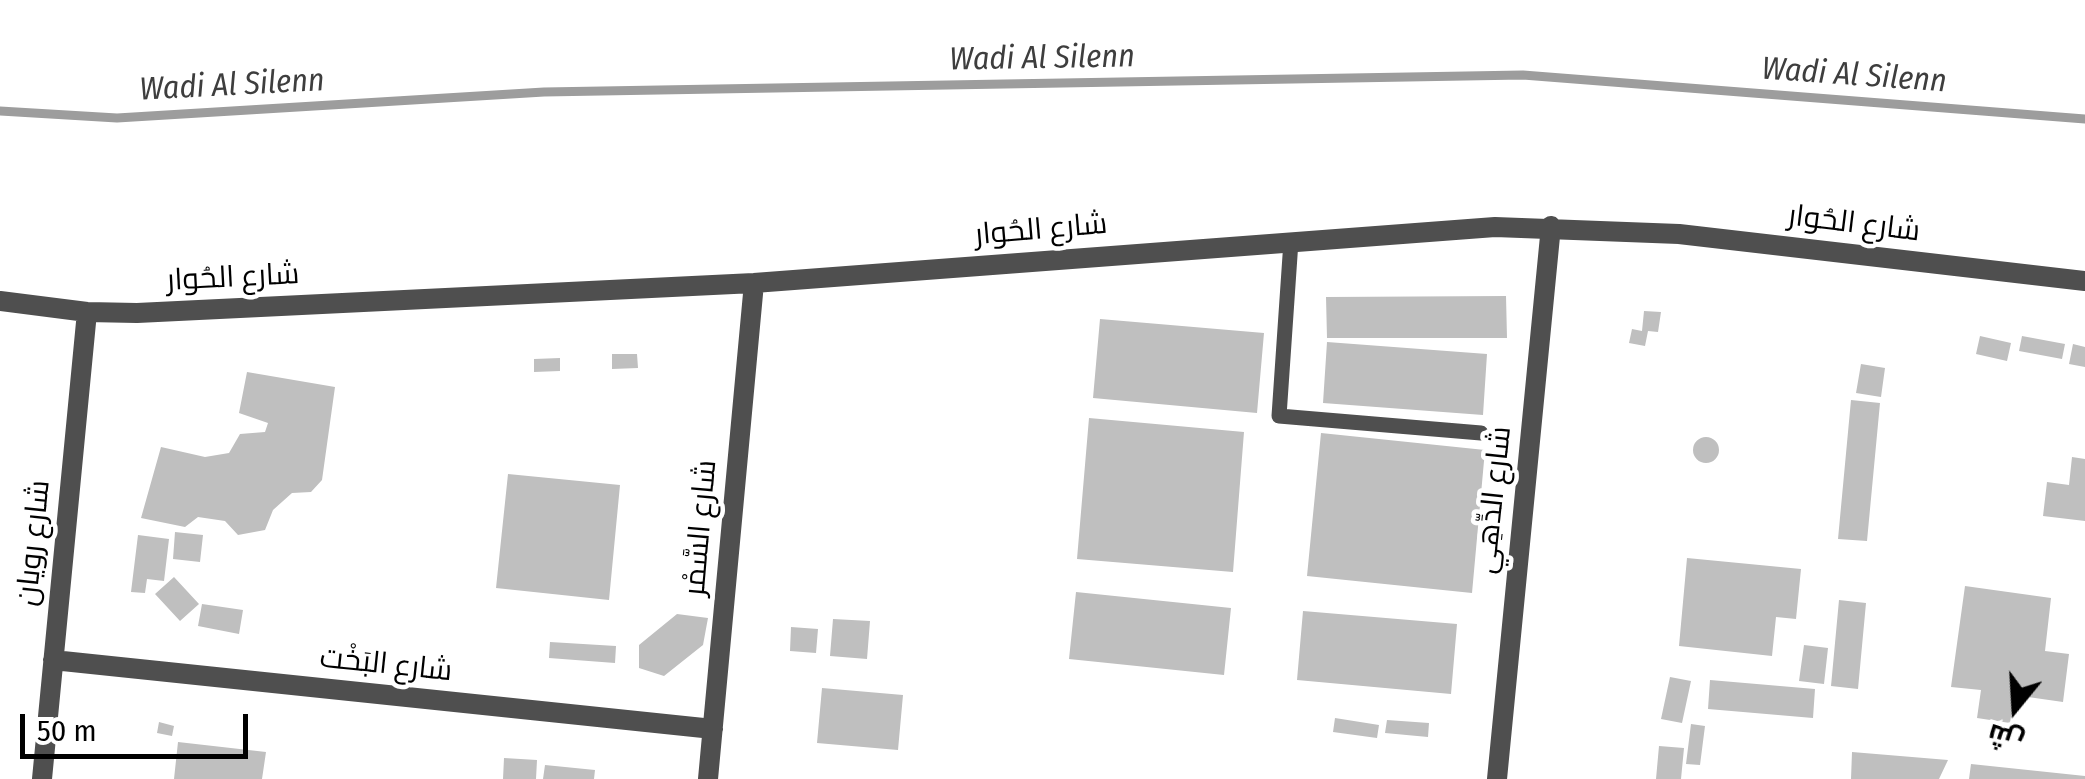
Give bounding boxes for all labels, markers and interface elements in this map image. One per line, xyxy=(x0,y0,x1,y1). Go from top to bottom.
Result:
water label: Wadi Al Silenn xyxy=(949,38,1135,80)
water label: Wadi Al Silenn xyxy=(1760,50,1948,102)
water label: Wadi Al Silenn xyxy=(138,62,326,110)
street label: شارع الحُوار xyxy=(1786,198,1922,250)
street label: شارع الحُوار xyxy=(973,206,1109,254)
street label: شارع الحُوار xyxy=(166,257,300,299)
street label: شارع الدِّهِي xyxy=(1468,425,1520,575)
street label: شارع السَّمْر xyxy=(677,458,725,598)
street label: شارع رويان xyxy=(10,478,58,608)
street label: شارع البَخْت xyxy=(318,640,454,690)
north arrow xyxy=(1965,659,2065,759)
scale bar xyxy=(25,694,252,756)
text: 50 m xyxy=(37,713,97,749)
text: ش xyxy=(1983,717,2028,759)

